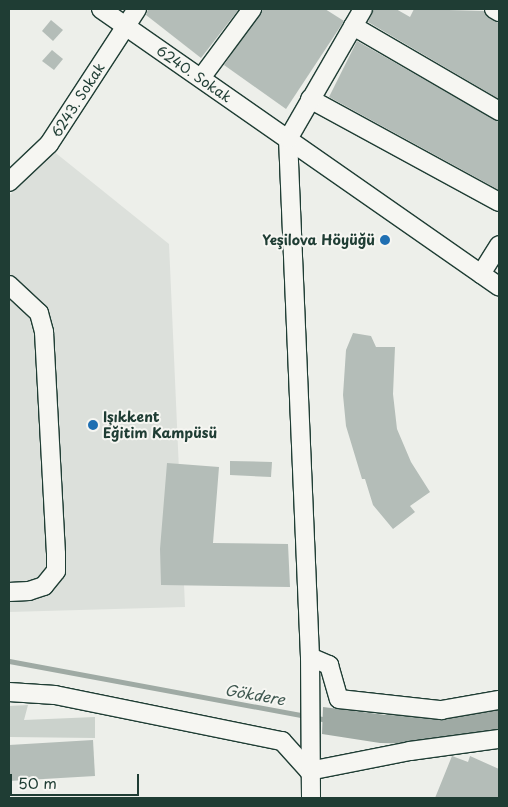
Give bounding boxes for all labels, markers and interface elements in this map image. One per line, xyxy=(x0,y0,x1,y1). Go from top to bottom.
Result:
street label: 6240. Sokak xyxy=(153,42,235,106)
street label: 6243. Sokak xyxy=(47,59,109,141)
place label: Yeşilova Höyüğü xyxy=(262,232,375,248)
marker: Yeşilova Höyüğü xyxy=(379,234,391,246)
place label: Işıkkent Eğitim Kampüsü xyxy=(103,409,217,442)
marker: Işıkkent Eğitim Kampüsü xyxy=(87,419,99,431)
water label: Gökdere xyxy=(224,680,286,708)
scale bar xyxy=(12,764,141,796)
text: 50 m xyxy=(18,771,57,794)

